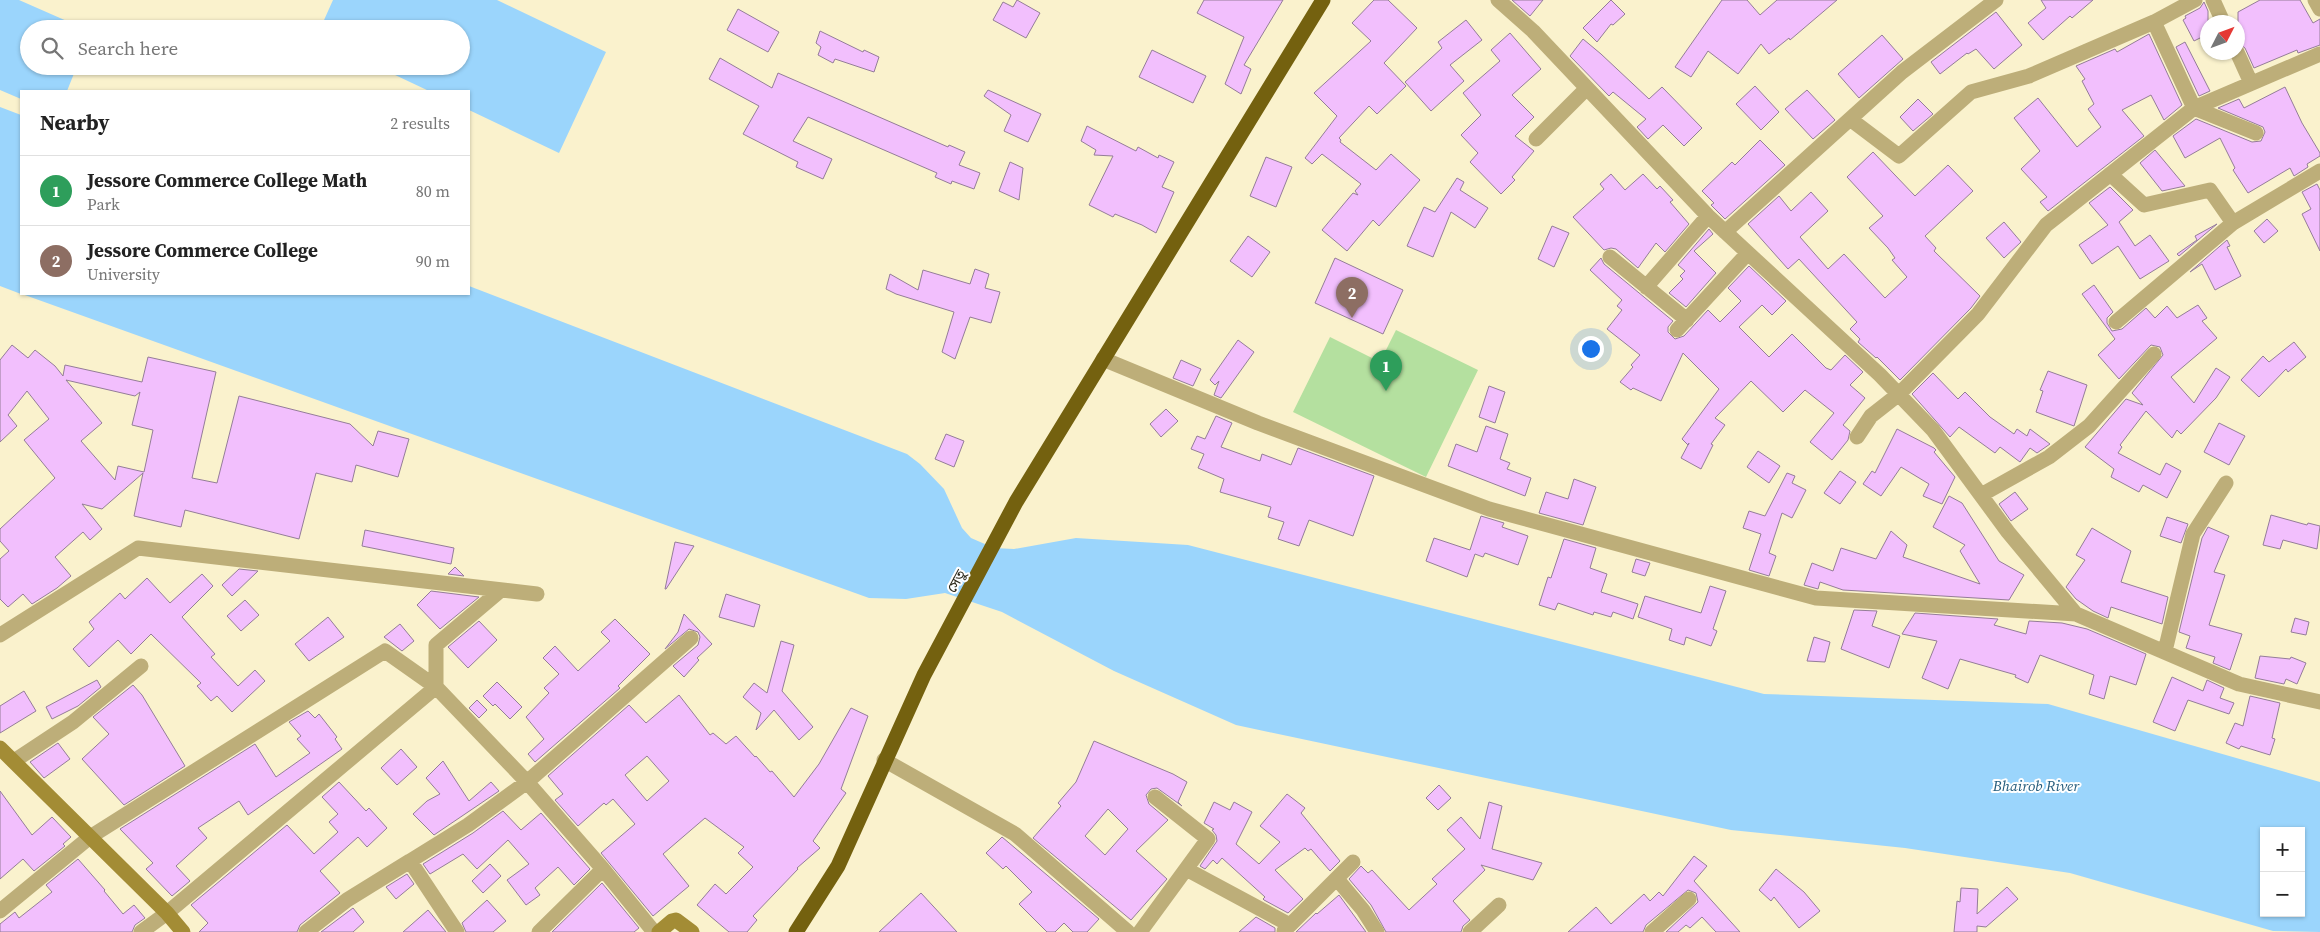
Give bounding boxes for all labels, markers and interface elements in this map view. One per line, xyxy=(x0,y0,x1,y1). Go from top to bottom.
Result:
north arrow xyxy=(2200,15,2245,60)
search box xyxy=(20,20,470,75)
icon: search xyxy=(38,34,66,62)
text: Search here xyxy=(78,35,178,61)
text: Nearby xyxy=(40,108,110,137)
text: 2 results xyxy=(390,112,450,134)
text: Jessore Commerce College Math xyxy=(87,167,367,193)
text: 1 xyxy=(52,180,60,202)
text: 80 m xyxy=(416,180,450,202)
text: Park xyxy=(87,193,120,215)
text: Jessore Commerce College xyxy=(87,237,318,263)
text: 2 xyxy=(52,250,60,272)
text: 90 m xyxy=(416,250,450,272)
text: University xyxy=(87,263,160,285)
pin: 2 xyxy=(1336,277,1368,318)
your location xyxy=(1578,336,1604,362)
pin: 1 xyxy=(1370,350,1402,391)
street label: সেতু xyxy=(942,565,971,596)
water label: Bhairob River xyxy=(1992,775,2080,796)
map controls xyxy=(2260,827,2305,917)
button: + xyxy=(2260,827,2305,872)
button: − xyxy=(2260,872,2305,917)

